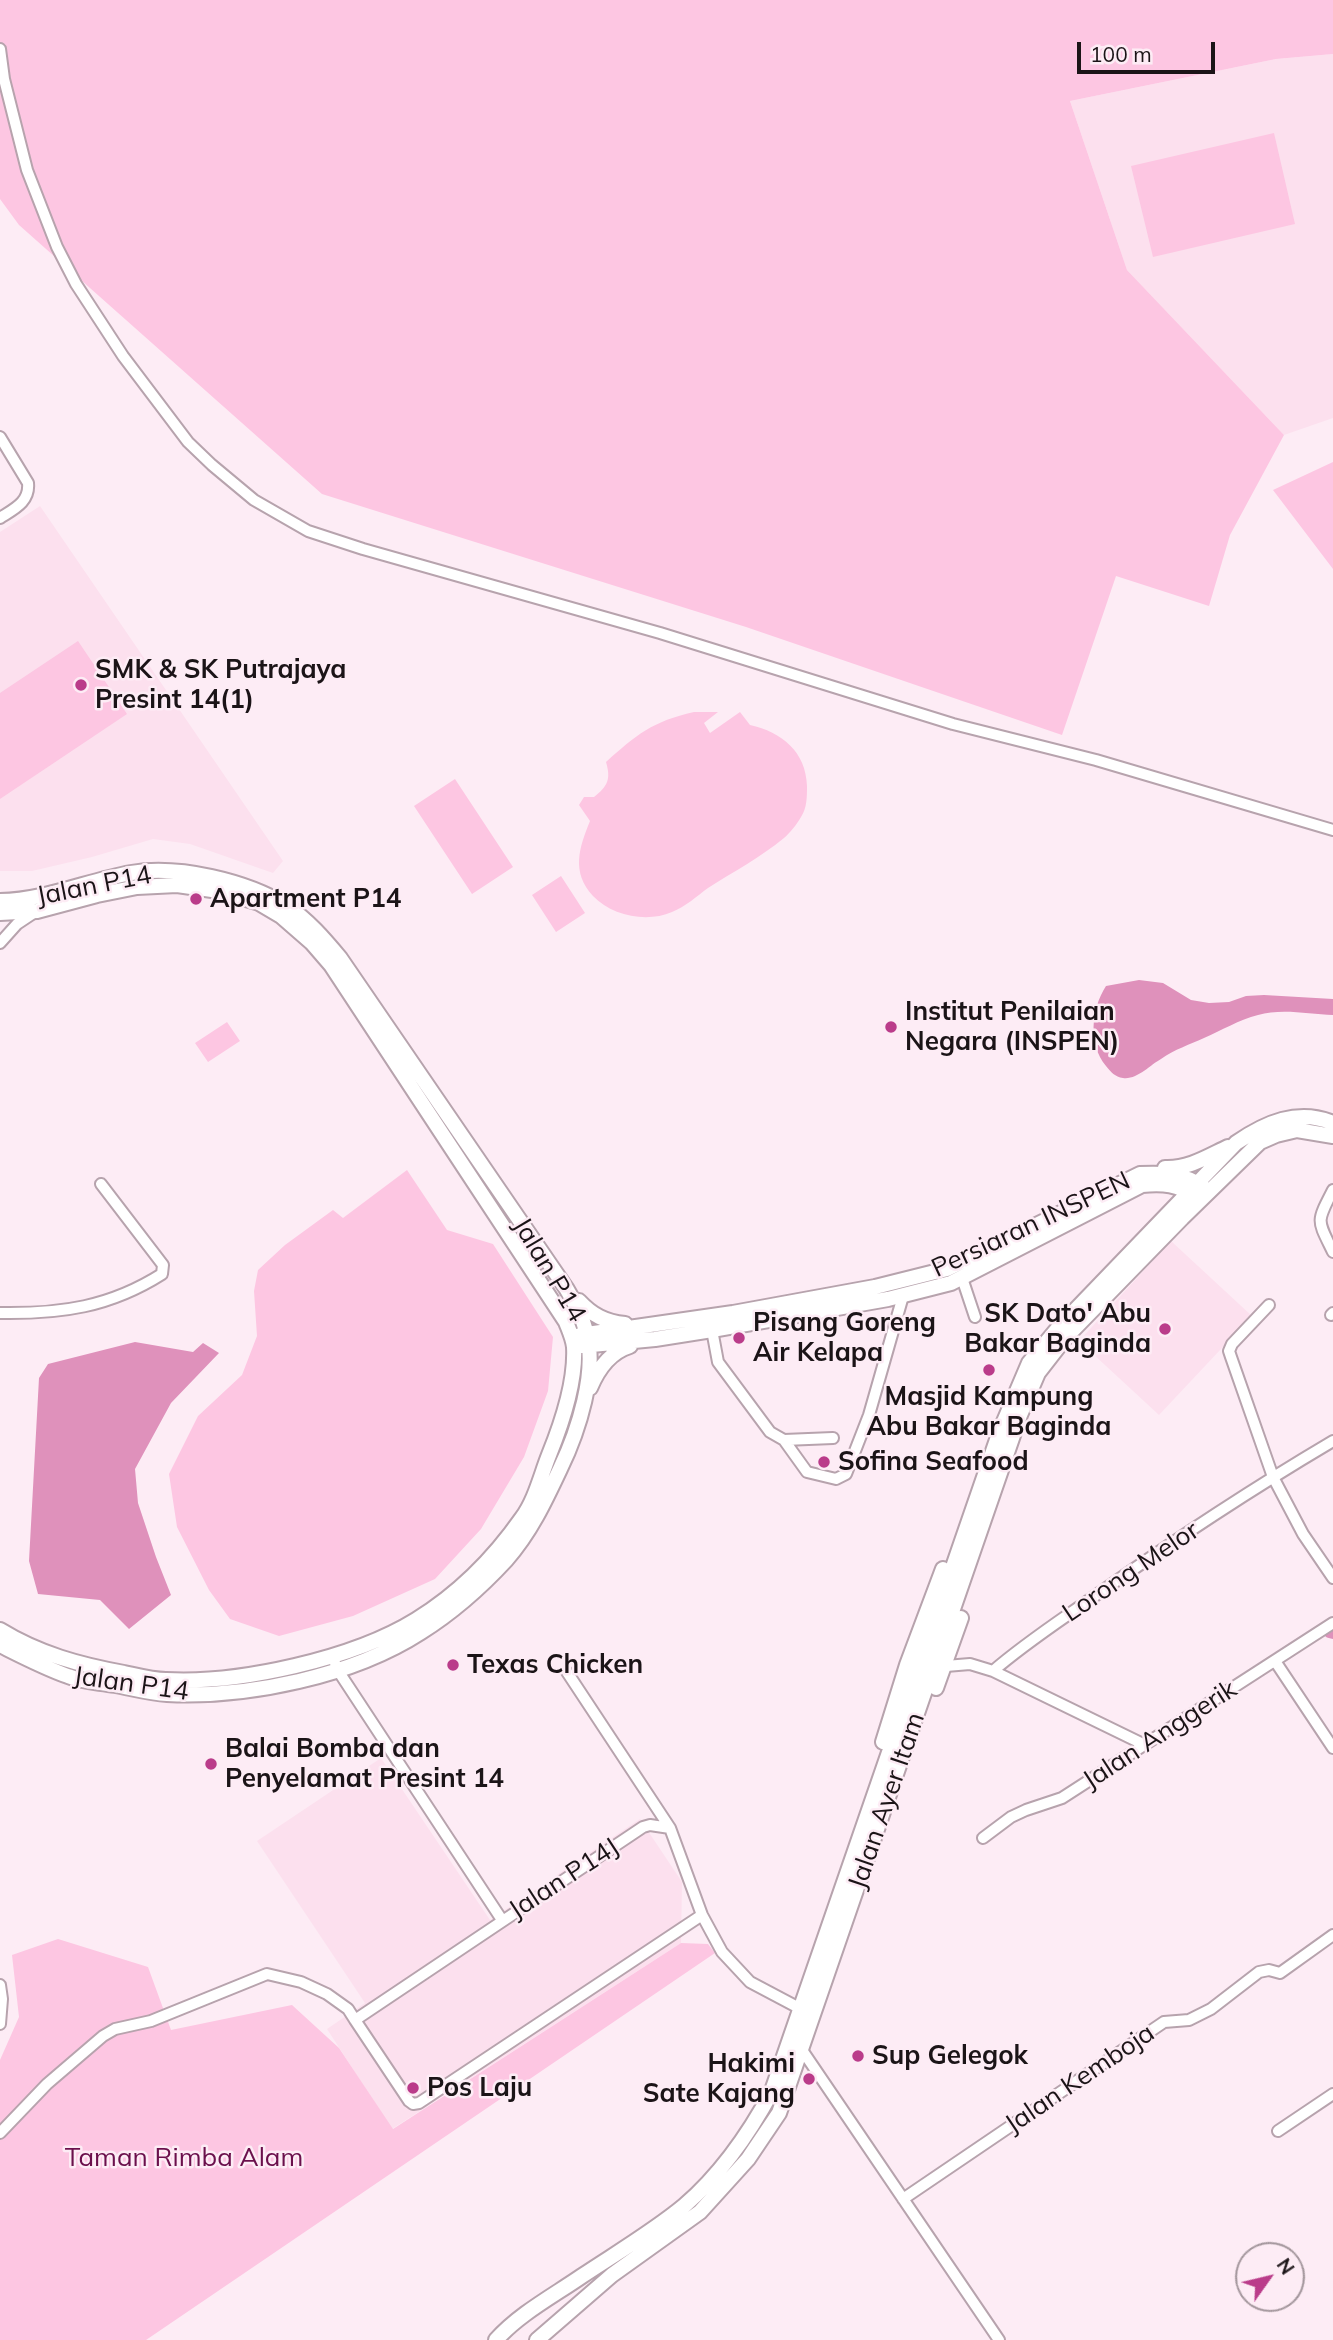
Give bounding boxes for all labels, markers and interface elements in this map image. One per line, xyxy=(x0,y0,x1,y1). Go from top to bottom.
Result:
scale bar xyxy=(1081,28,1219,72)
text: 100 m xyxy=(1090,41,1152,67)
place label: SMK & SK Putrajaya Presint 14(1) xyxy=(95,654,346,716)
marker: SMK & SK Putrajaya Presint 14(1) xyxy=(73,677,89,693)
street label: Jalan P14 xyxy=(34,860,154,912)
place label: Apartment P14 xyxy=(210,883,401,915)
marker: Apartment P14 xyxy=(188,891,204,907)
place label: Institut Penilaian Negara (INSPEN) xyxy=(905,996,1119,1058)
marker: Institut Penilaian Negara (INSPEN) xyxy=(883,1019,899,1035)
street label: Persiaran INSPEN xyxy=(927,1165,1135,1285)
street label: Jalan P14 xyxy=(506,1212,592,1328)
place label: SK Dato' Abu Bakar Baginda xyxy=(964,1298,1151,1360)
place label: Pisang Goreng Air Kelapa xyxy=(753,1307,936,1368)
marker: SK Dato' Abu Bakar Baginda xyxy=(1157,1321,1173,1337)
marker: Pisang Goreng Air Kelapa xyxy=(731,1330,747,1346)
marker: Masjid Kampung Abu Bakar Baginda xyxy=(981,1362,997,1378)
place label: Masjid Kampung Abu Bakar Baginda xyxy=(867,1381,1111,1442)
place label: Sofina Seafood xyxy=(838,1446,1029,1478)
marker: Sofina Seafood xyxy=(816,1454,832,1470)
street label: Lorong Melor xyxy=(1057,1515,1205,1629)
place label: Texas Chicken xyxy=(467,1649,643,1681)
marker: Texas Chicken xyxy=(445,1657,461,1673)
street label: Jalan P14 xyxy=(71,1660,191,1708)
street label: Jalan Anggerik xyxy=(1077,1674,1243,1796)
street label: Jalan Ayer Itam xyxy=(842,1709,932,1893)
place label: Balai Bomba dan Penyelamat Presint 14 xyxy=(225,1733,504,1795)
marker: Balai Bomba dan Penyelamat Presint 14 xyxy=(203,1756,219,1772)
street label: Jalan P14J xyxy=(503,1832,625,1926)
street label: Jalan Kemboja xyxy=(999,2018,1161,2140)
place label: Sup Gelegok xyxy=(872,2040,1028,2072)
place label: Hakimi Sate Kajang xyxy=(643,2048,795,2110)
marker: Sup Gelegok xyxy=(850,2048,866,2064)
marker: Hakimi Sate Kajang xyxy=(801,2071,817,2087)
place label: Pos Laju xyxy=(427,2072,532,2104)
marker: Pos Laju xyxy=(405,2080,421,2096)
park label: Taman Rimba Alam xyxy=(65,2142,303,2174)
north arrow xyxy=(1235,2242,1305,2312)
text: N xyxy=(1272,2254,1300,2279)

